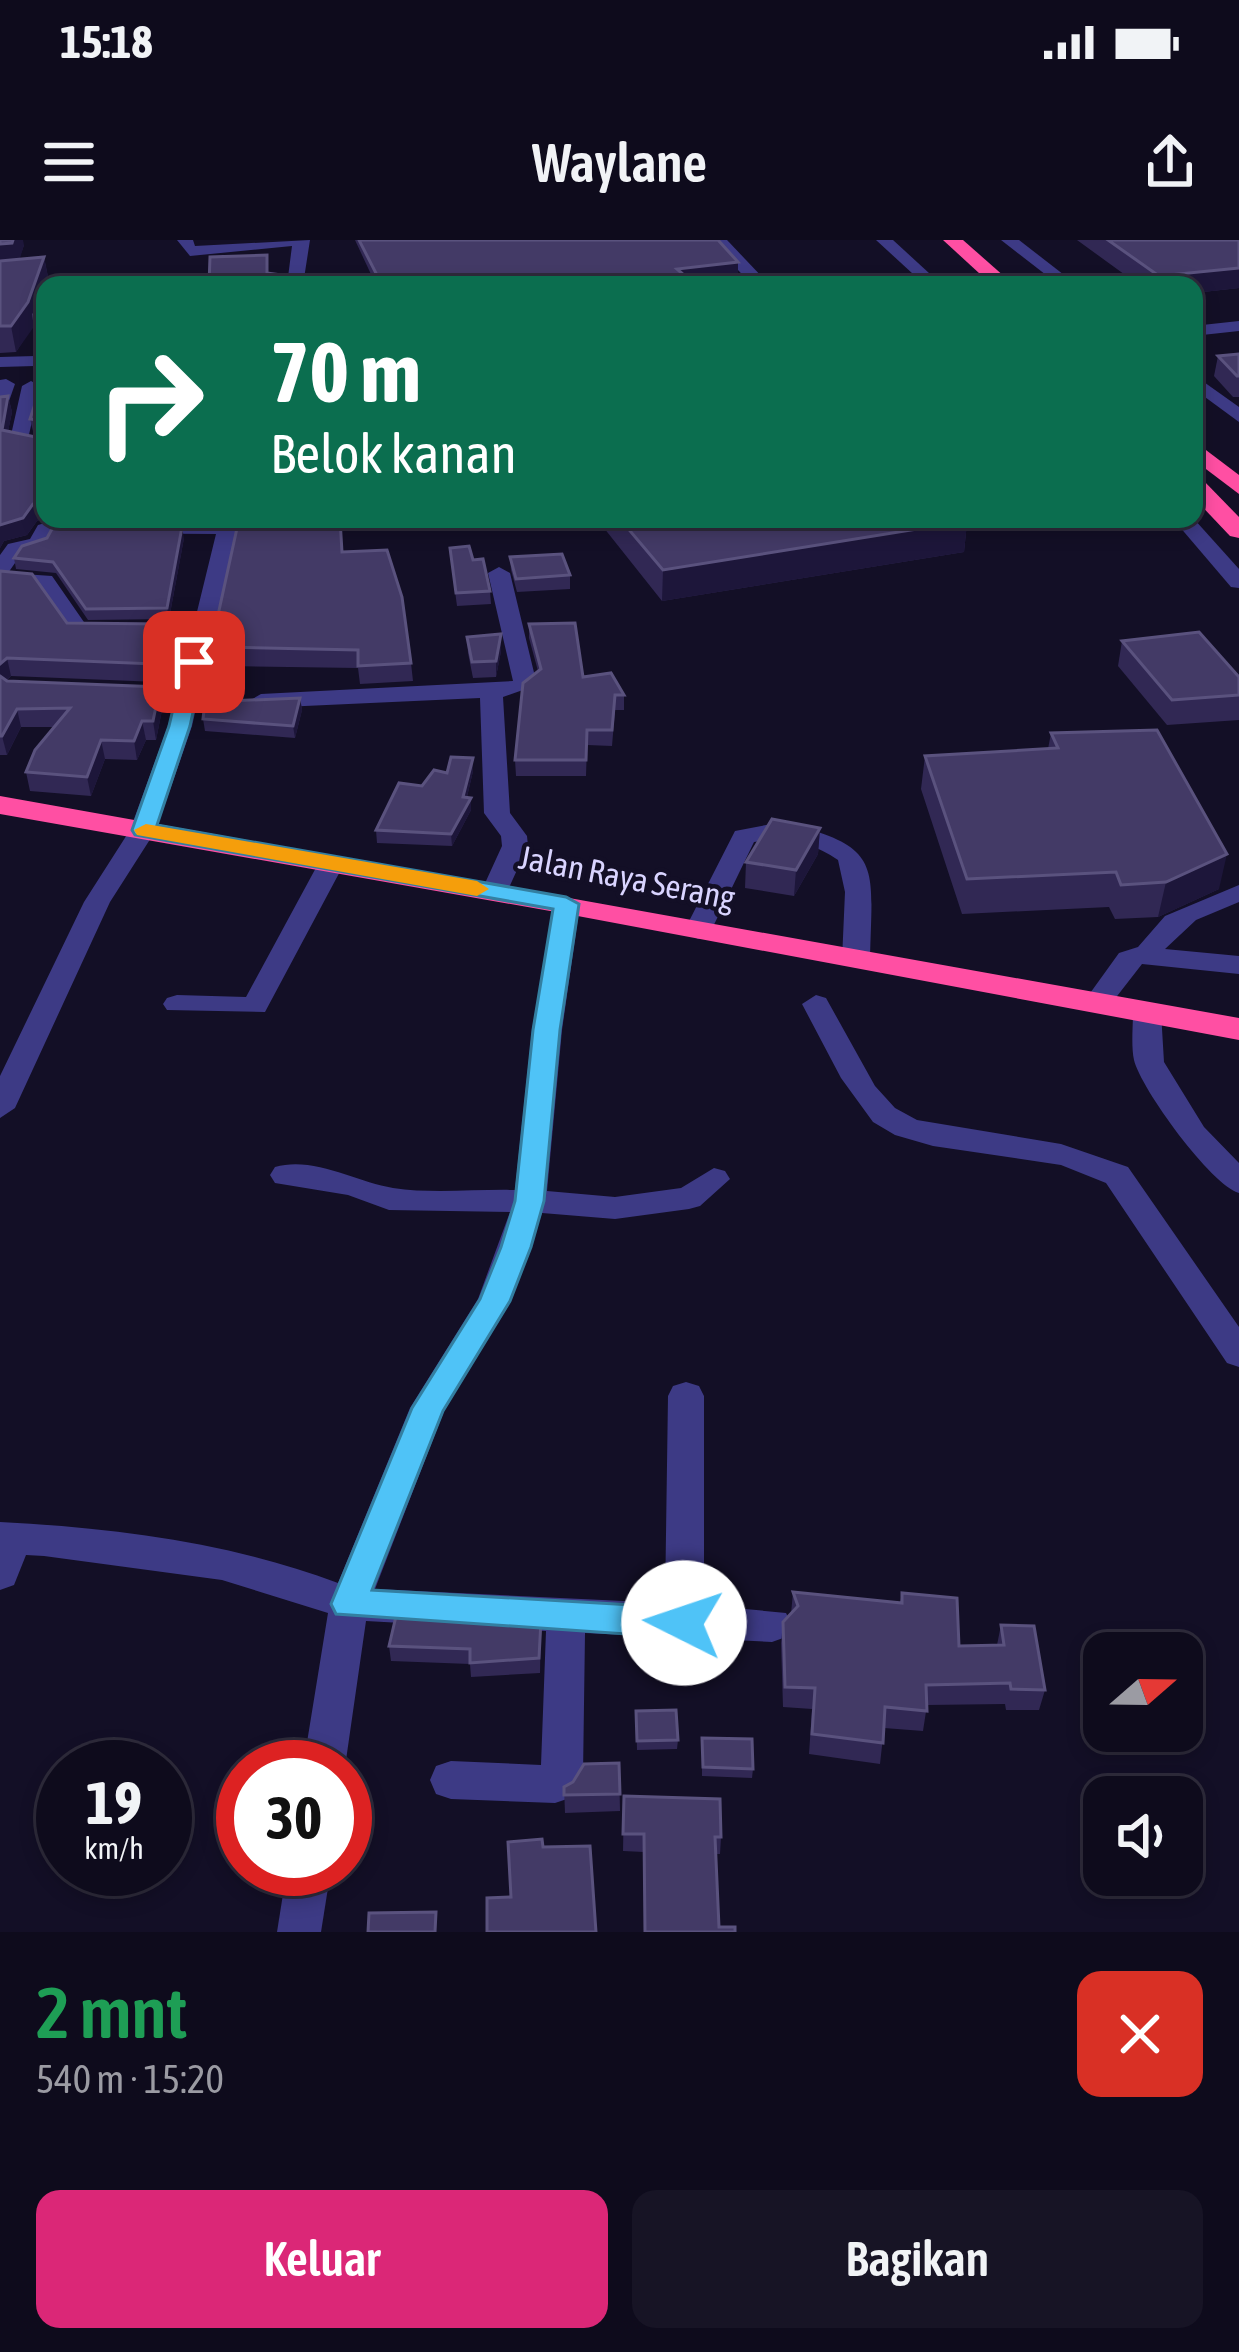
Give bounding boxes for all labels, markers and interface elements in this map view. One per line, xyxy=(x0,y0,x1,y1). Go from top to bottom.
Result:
text: 15:18 xyxy=(60,16,153,68)
icon: menu xyxy=(36,129,102,195)
icon: share xyxy=(1137,129,1203,195)
text: Waylane xyxy=(532,132,707,193)
icon: right xyxy=(72,324,228,480)
text: 70 m xyxy=(270,324,421,420)
text: Belok kanan xyxy=(270,423,517,484)
pin xyxy=(143,611,245,713)
icon: arrive xyxy=(161,629,227,695)
street label: Jalan Raya Serang xyxy=(516,837,739,917)
position arrow xyxy=(621,1560,747,1686)
north arrow xyxy=(1083,1632,1203,1752)
map controls xyxy=(1083,1632,1203,1896)
speed limit sign: 30 xyxy=(216,1740,372,1896)
text: 19 xyxy=(86,1768,142,1837)
button: sound xyxy=(1083,1776,1203,1896)
text: km/h xyxy=(84,1831,144,1865)
text: 2 mnt xyxy=(36,1971,187,2053)
button: close xyxy=(1077,1971,1203,2097)
text: 540 m · 15:20 xyxy=(36,2057,224,2101)
button: Keluar xyxy=(36,2190,608,2328)
button: Bagikan xyxy=(632,2190,1203,2328)

